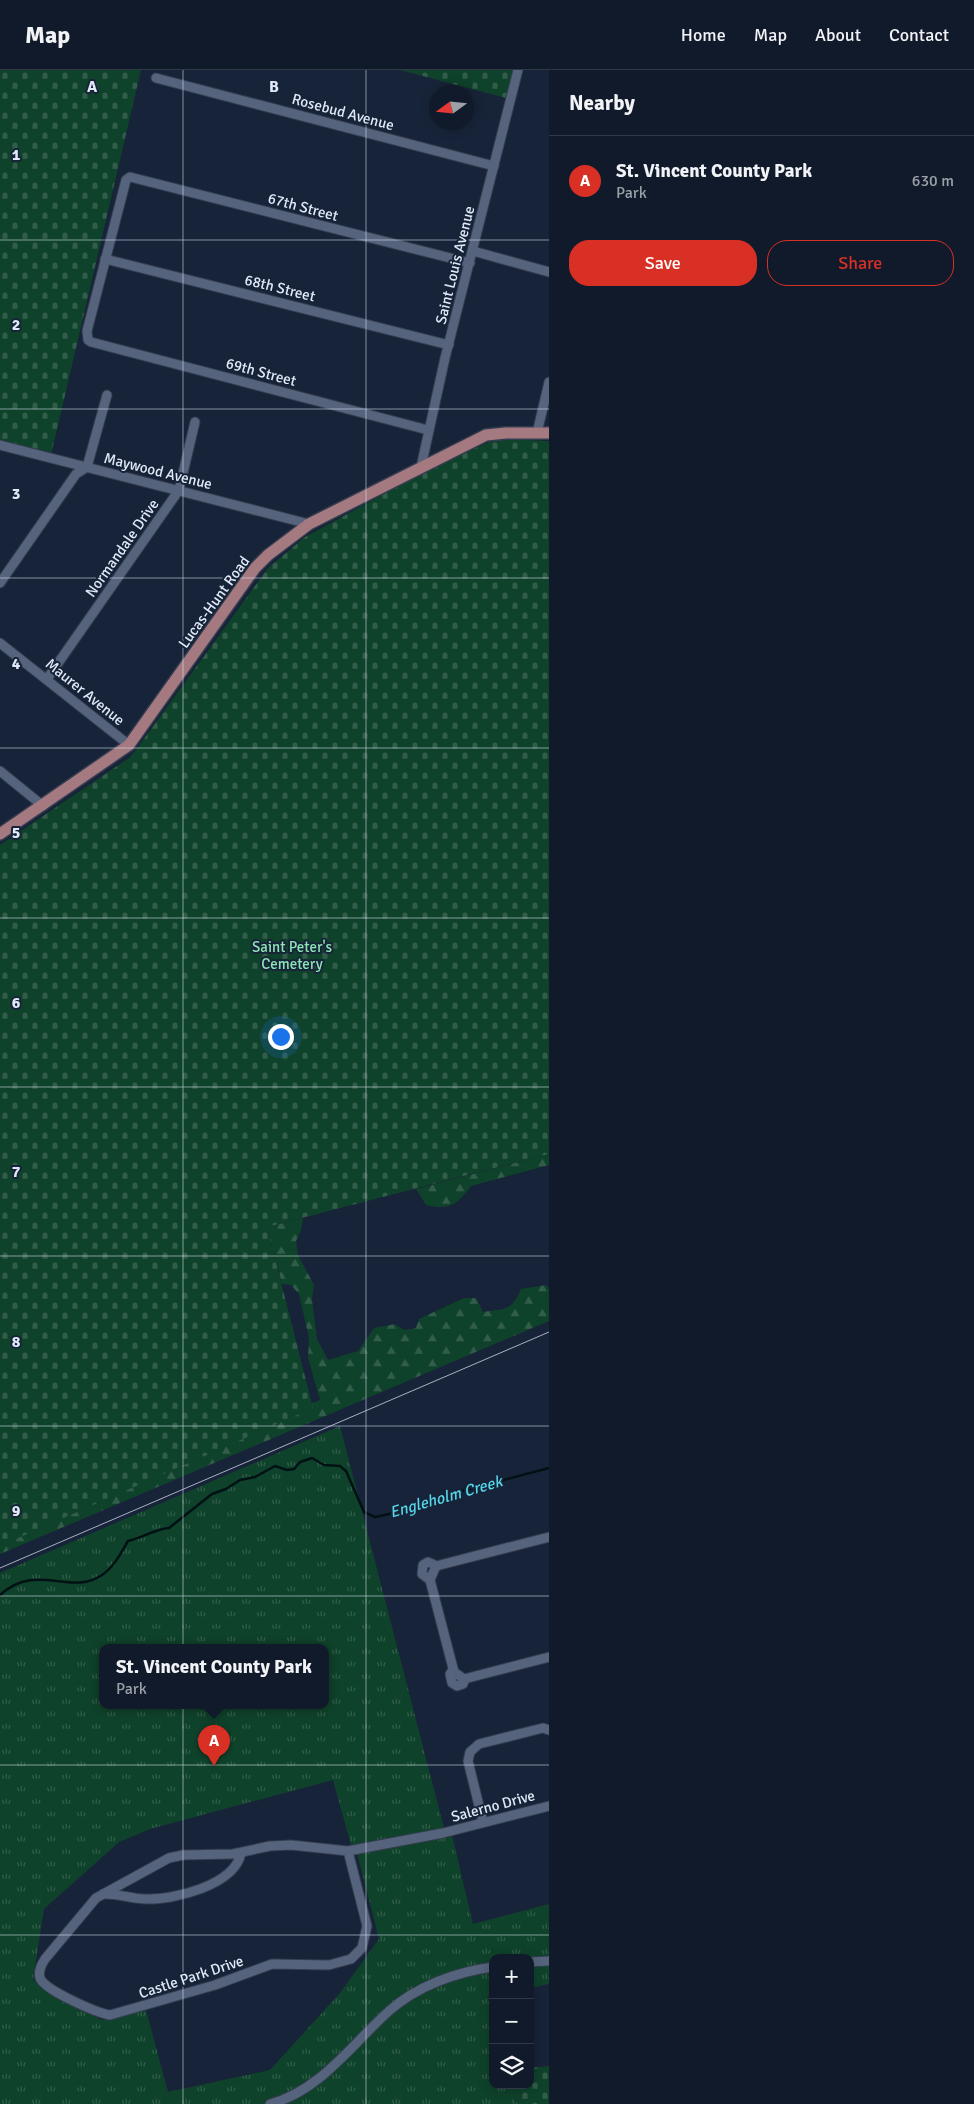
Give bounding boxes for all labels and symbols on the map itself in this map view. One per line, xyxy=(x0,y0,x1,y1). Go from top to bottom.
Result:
text: A xyxy=(87,77,98,97)
text: B xyxy=(269,77,279,97)
north arrow xyxy=(429,85,474,130)
street label: Rosebud Avenue xyxy=(290,90,396,134)
text: 1 xyxy=(12,145,21,165)
street label: 67th Street xyxy=(266,189,340,225)
street label: Saint Louis Avenue xyxy=(432,204,478,326)
street label: 68th Street xyxy=(243,271,317,305)
text: 2 xyxy=(12,315,20,335)
street label: 69th Street xyxy=(224,354,298,390)
street label: Maywood Avenue xyxy=(102,449,214,493)
text: 3 xyxy=(12,484,20,504)
street label: Normandale Drive xyxy=(82,496,162,600)
street label: Lucas-Hunt Road xyxy=(175,552,253,651)
text: 4 xyxy=(12,654,21,674)
street label: Maurer Avenue xyxy=(42,655,128,729)
text: 5 xyxy=(12,823,20,843)
park label: Saint Peter's Cemetery xyxy=(252,938,333,973)
text: 6 xyxy=(12,993,21,1013)
your location xyxy=(268,1024,294,1050)
text: 7 xyxy=(12,1162,21,1182)
text: 8 xyxy=(12,1332,21,1352)
water label: Engleholm Creek xyxy=(387,1471,506,1523)
text: 9 xyxy=(12,1501,21,1521)
pin: A xyxy=(198,1725,230,1766)
street label: Salerno Drive xyxy=(449,1786,537,1826)
street label: Castle Park Drive xyxy=(136,1952,246,2002)

